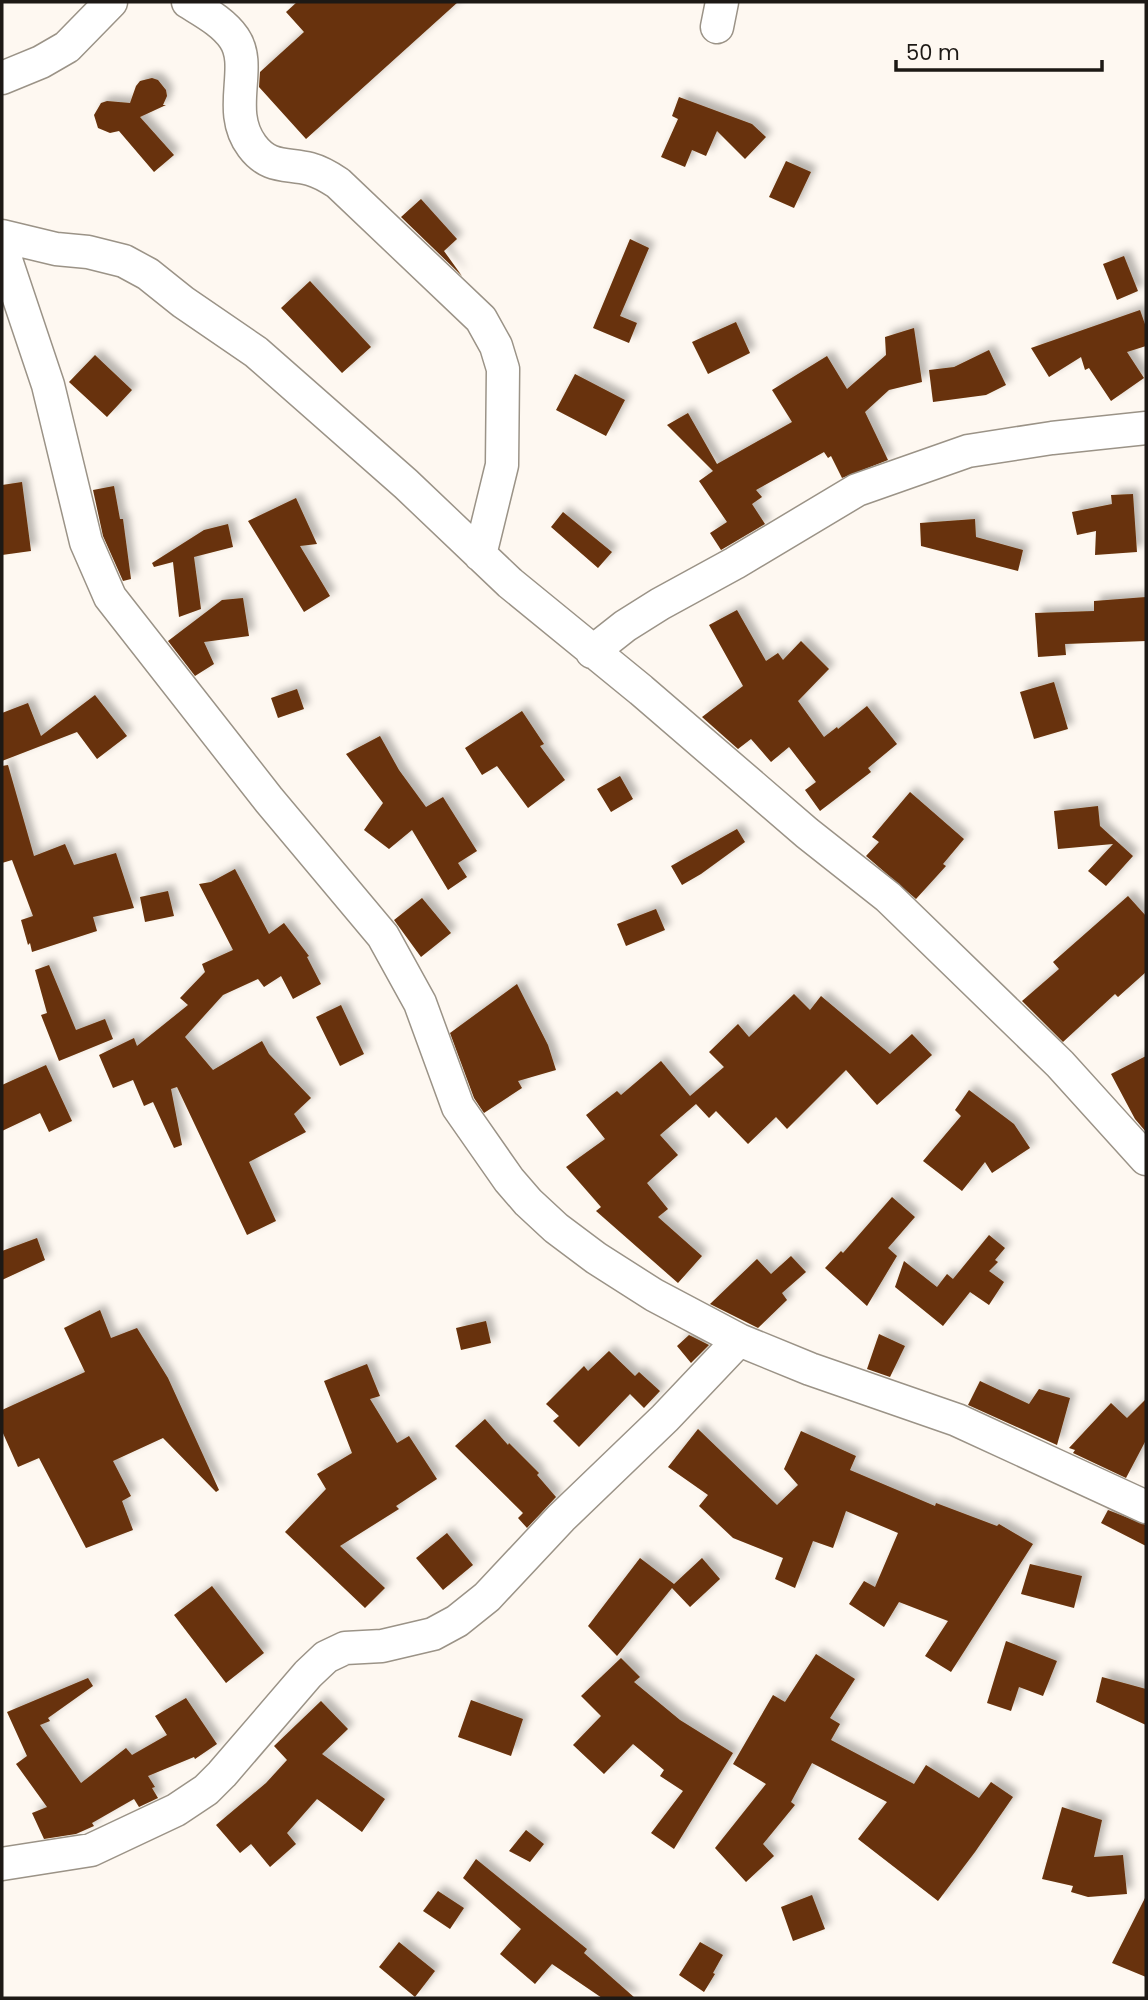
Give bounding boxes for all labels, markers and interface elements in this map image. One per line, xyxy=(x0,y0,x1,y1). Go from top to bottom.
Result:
scale bar xyxy=(896,28,1102,72)
text: 50 m xyxy=(906,38,960,67)

